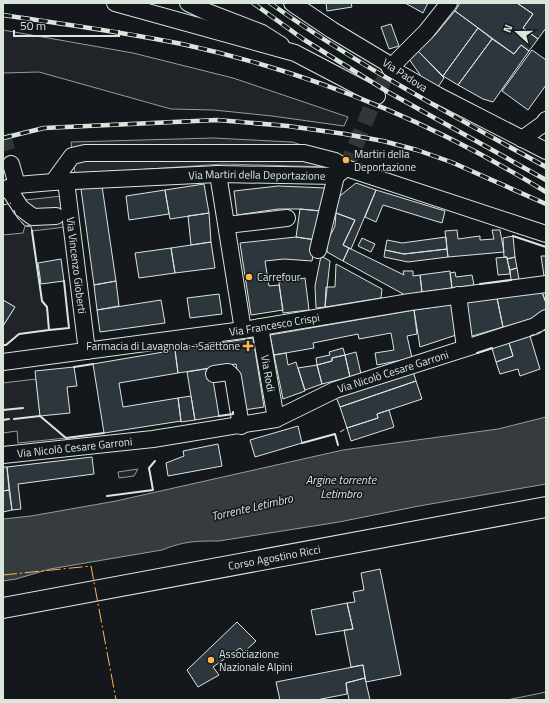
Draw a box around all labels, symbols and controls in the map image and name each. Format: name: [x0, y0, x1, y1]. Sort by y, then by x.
scale bar: [14, 12, 119, 38]
north arrow: [497, 12, 537, 52]
text: 50 m: [20, 16, 46, 35]
text: N: [499, 22, 516, 35]
street label: Via Padova: [379, 54, 431, 96]
place label: Martiri della Deportazione: [354, 146, 417, 175]
marker: Martiri della Deportazione: [341, 155, 351, 165]
street label: Via Martiri della Deportazione: [188, 166, 326, 184]
street label: Via Vincenzo Gioberti: [63, 216, 90, 315]
place label: Carrefour: [257, 269, 301, 285]
marker: Carrefour: [244, 272, 254, 282]
street label: Via Francesco Crispi: [228, 309, 321, 340]
place label: Farmacia di Lavagnola - Saettone: [86, 338, 240, 354]
marker: Farmacia di Lavagnola - Saettone: [243, 341, 253, 351]
street label: Via Nicolò Cesare Garroni: [335, 346, 450, 397]
street label: Via Rodi: [257, 353, 279, 393]
street label: Via Nicolò Cesare Garroni: [16, 433, 133, 461]
water label: Argine torrente Letimbro: [306, 470, 378, 503]
water label: Torrente Letimbro: [209, 488, 296, 526]
street label: Corso Agostino Ricci: [227, 541, 322, 574]
place label: Associazione Nazionale Alpini: [219, 646, 293, 675]
marker: Associazione Nazionale Alpini: [206, 655, 216, 665]

